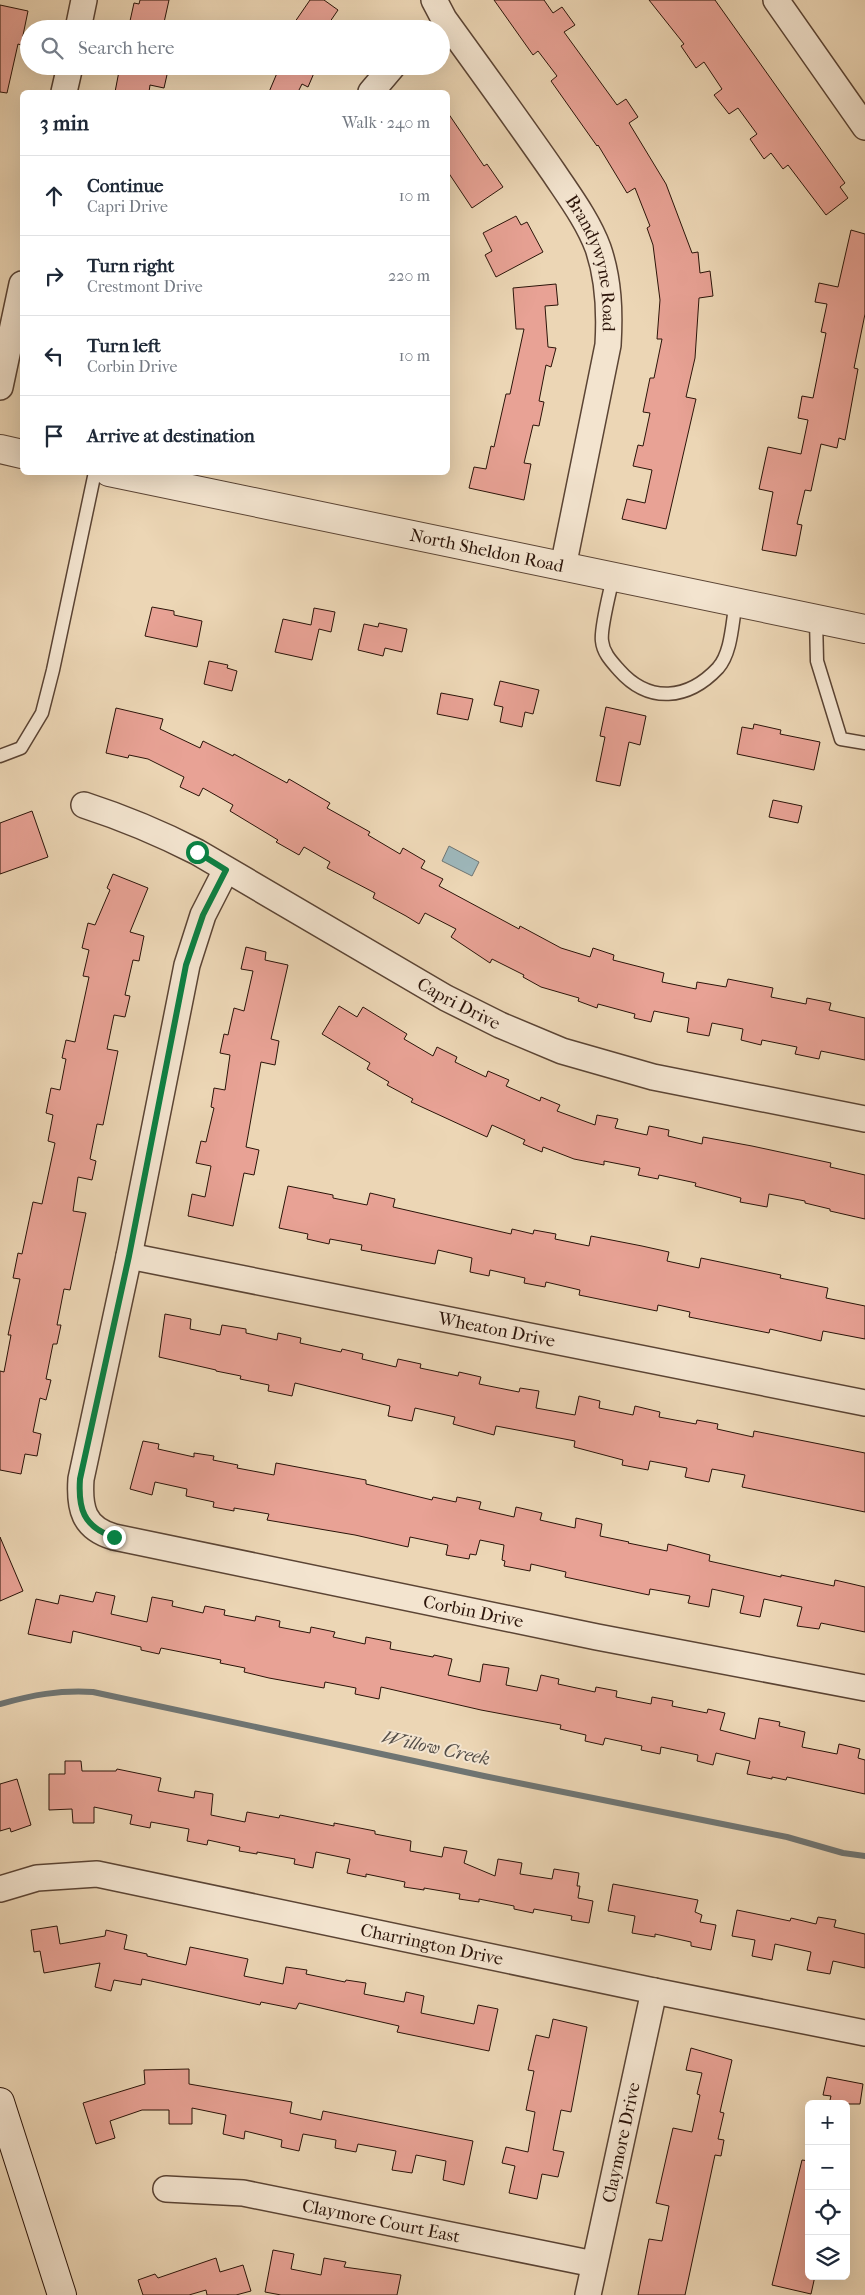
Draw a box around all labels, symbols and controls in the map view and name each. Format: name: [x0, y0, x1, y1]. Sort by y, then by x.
search box: [20, 20, 450, 75]
icon: search: [38, 34, 66, 62]
text: Search here: [78, 37, 174, 59]
text: 3 min: [40, 111, 89, 135]
text: Walk · 240 m: [342, 113, 430, 132]
text: Continue: [87, 175, 163, 197]
icon: ahead: [40, 182, 68, 210]
text: 10 m: [399, 186, 430, 205]
street label: Brandywyne Road: [561, 191, 619, 332]
text: Capri Drive: [87, 197, 168, 216]
text: Turn right: [87, 255, 174, 277]
icon: right: [40, 262, 68, 290]
text: 220 m: [388, 266, 430, 285]
text: Crestmont Drive: [87, 277, 203, 296]
text: Turn left: [87, 335, 161, 357]
icon: left: [40, 342, 68, 370]
text: 10 m: [399, 346, 430, 365]
text: Corbin Drive: [87, 357, 177, 376]
icon: arrive: [40, 422, 68, 450]
text: Arrive at destination: [87, 425, 255, 447]
street label: North Sheldon Road: [408, 524, 566, 577]
route start: [186, 841, 209, 864]
street label: Capri Drive: [413, 973, 504, 1034]
street label: Wheaton Drive: [435, 1307, 557, 1351]
route end: [103, 1526, 126, 1549]
street label: Corbin Drive: [421, 1591, 525, 1632]
water label: Willow Creek: [380, 1726, 492, 1770]
street label: Charrington Drive: [359, 1919, 505, 1970]
street label: Claymore Drive: [598, 2080, 644, 2205]
map controls: [805, 2100, 850, 2280]
button: +: [805, 2100, 850, 2145]
button: −: [805, 2145, 850, 2190]
button: locate: [805, 2190, 850, 2235]
street label: Claymore Court East: [300, 2195, 462, 2247]
button: layers: [805, 2235, 850, 2280]

